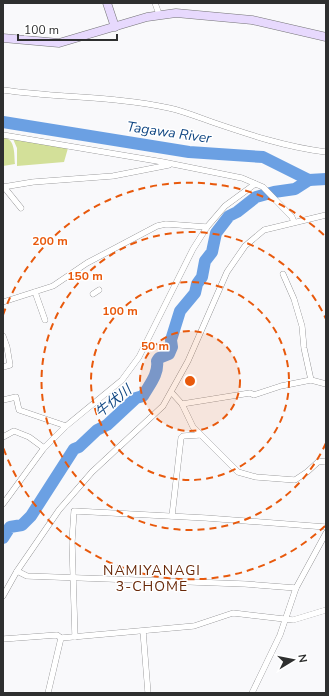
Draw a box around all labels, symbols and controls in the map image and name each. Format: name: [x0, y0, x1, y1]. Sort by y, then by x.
scale bar: [18, 16, 117, 42]
text: 100 m: [24, 22, 59, 38]
water label: Tagawa River: [125, 117, 213, 148]
text: 200 m: [32, 233, 68, 249]
text: 150 m: [67, 268, 103, 284]
text: 100 m: [102, 303, 138, 319]
text: 50 m: [141, 338, 169, 354]
centre of rings: [183, 374, 197, 388]
water label: 牛伏川: [91, 380, 137, 422]
district label: NAMIYANAGI 3-CHOME: [103, 561, 201, 596]
north arrow: [273, 640, 313, 680]
text: N: [294, 653, 310, 664]

